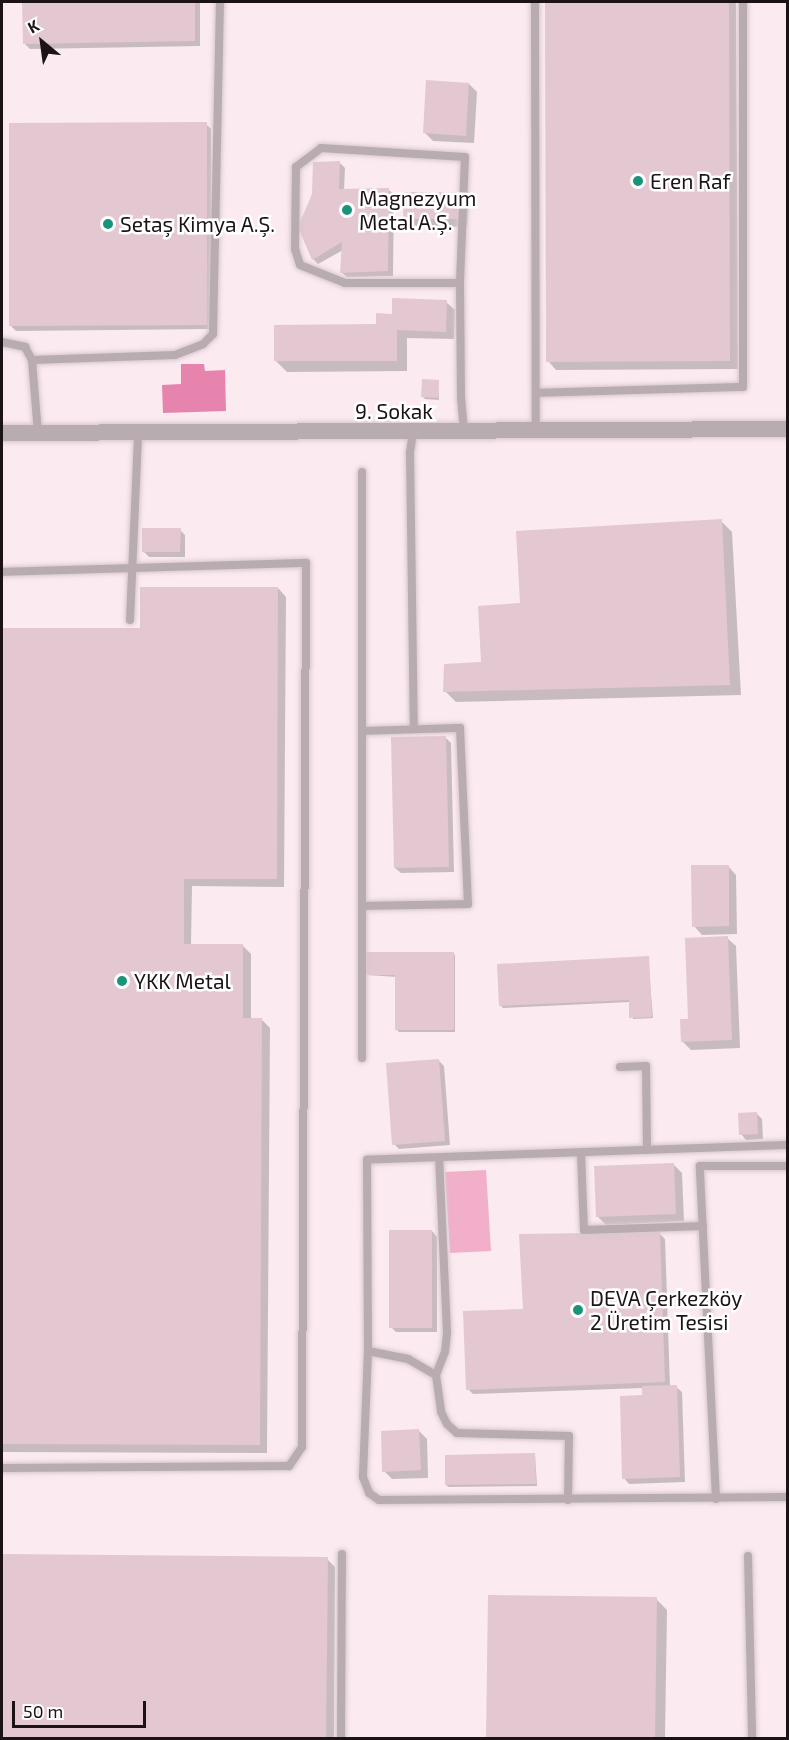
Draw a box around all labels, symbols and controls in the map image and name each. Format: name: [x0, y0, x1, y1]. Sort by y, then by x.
north arrow: [12, 12, 72, 72]
text: K: [24, 15, 42, 37]
place label: Eren Raf: [650, 168, 731, 194]
marker: Eren Raf: [631, 174, 645, 188]
place label: Magnezyum Metal A.Ş.: [359, 185, 476, 235]
marker: Magnezyum Metal A.Ş.: [340, 203, 354, 217]
place label: Setaş Kimya A.Ş.: [120, 211, 276, 237]
marker: Setaş Kimya A.Ş.: [101, 217, 115, 231]
street label: 9. Sokak: [355, 398, 433, 424]
place label: YKK Metal: [134, 968, 231, 994]
marker: YKK Metal: [115, 974, 129, 988]
place label: DEVA Çerkezköy 2 Üretim Tesisi: [590, 1285, 743, 1335]
marker: DEVA Çerkezköy 2 Üretim Tesisi: [571, 1303, 585, 1317]
scale bar: [15, 1689, 148, 1727]
text: 50 m: [23, 1700, 63, 1722]

